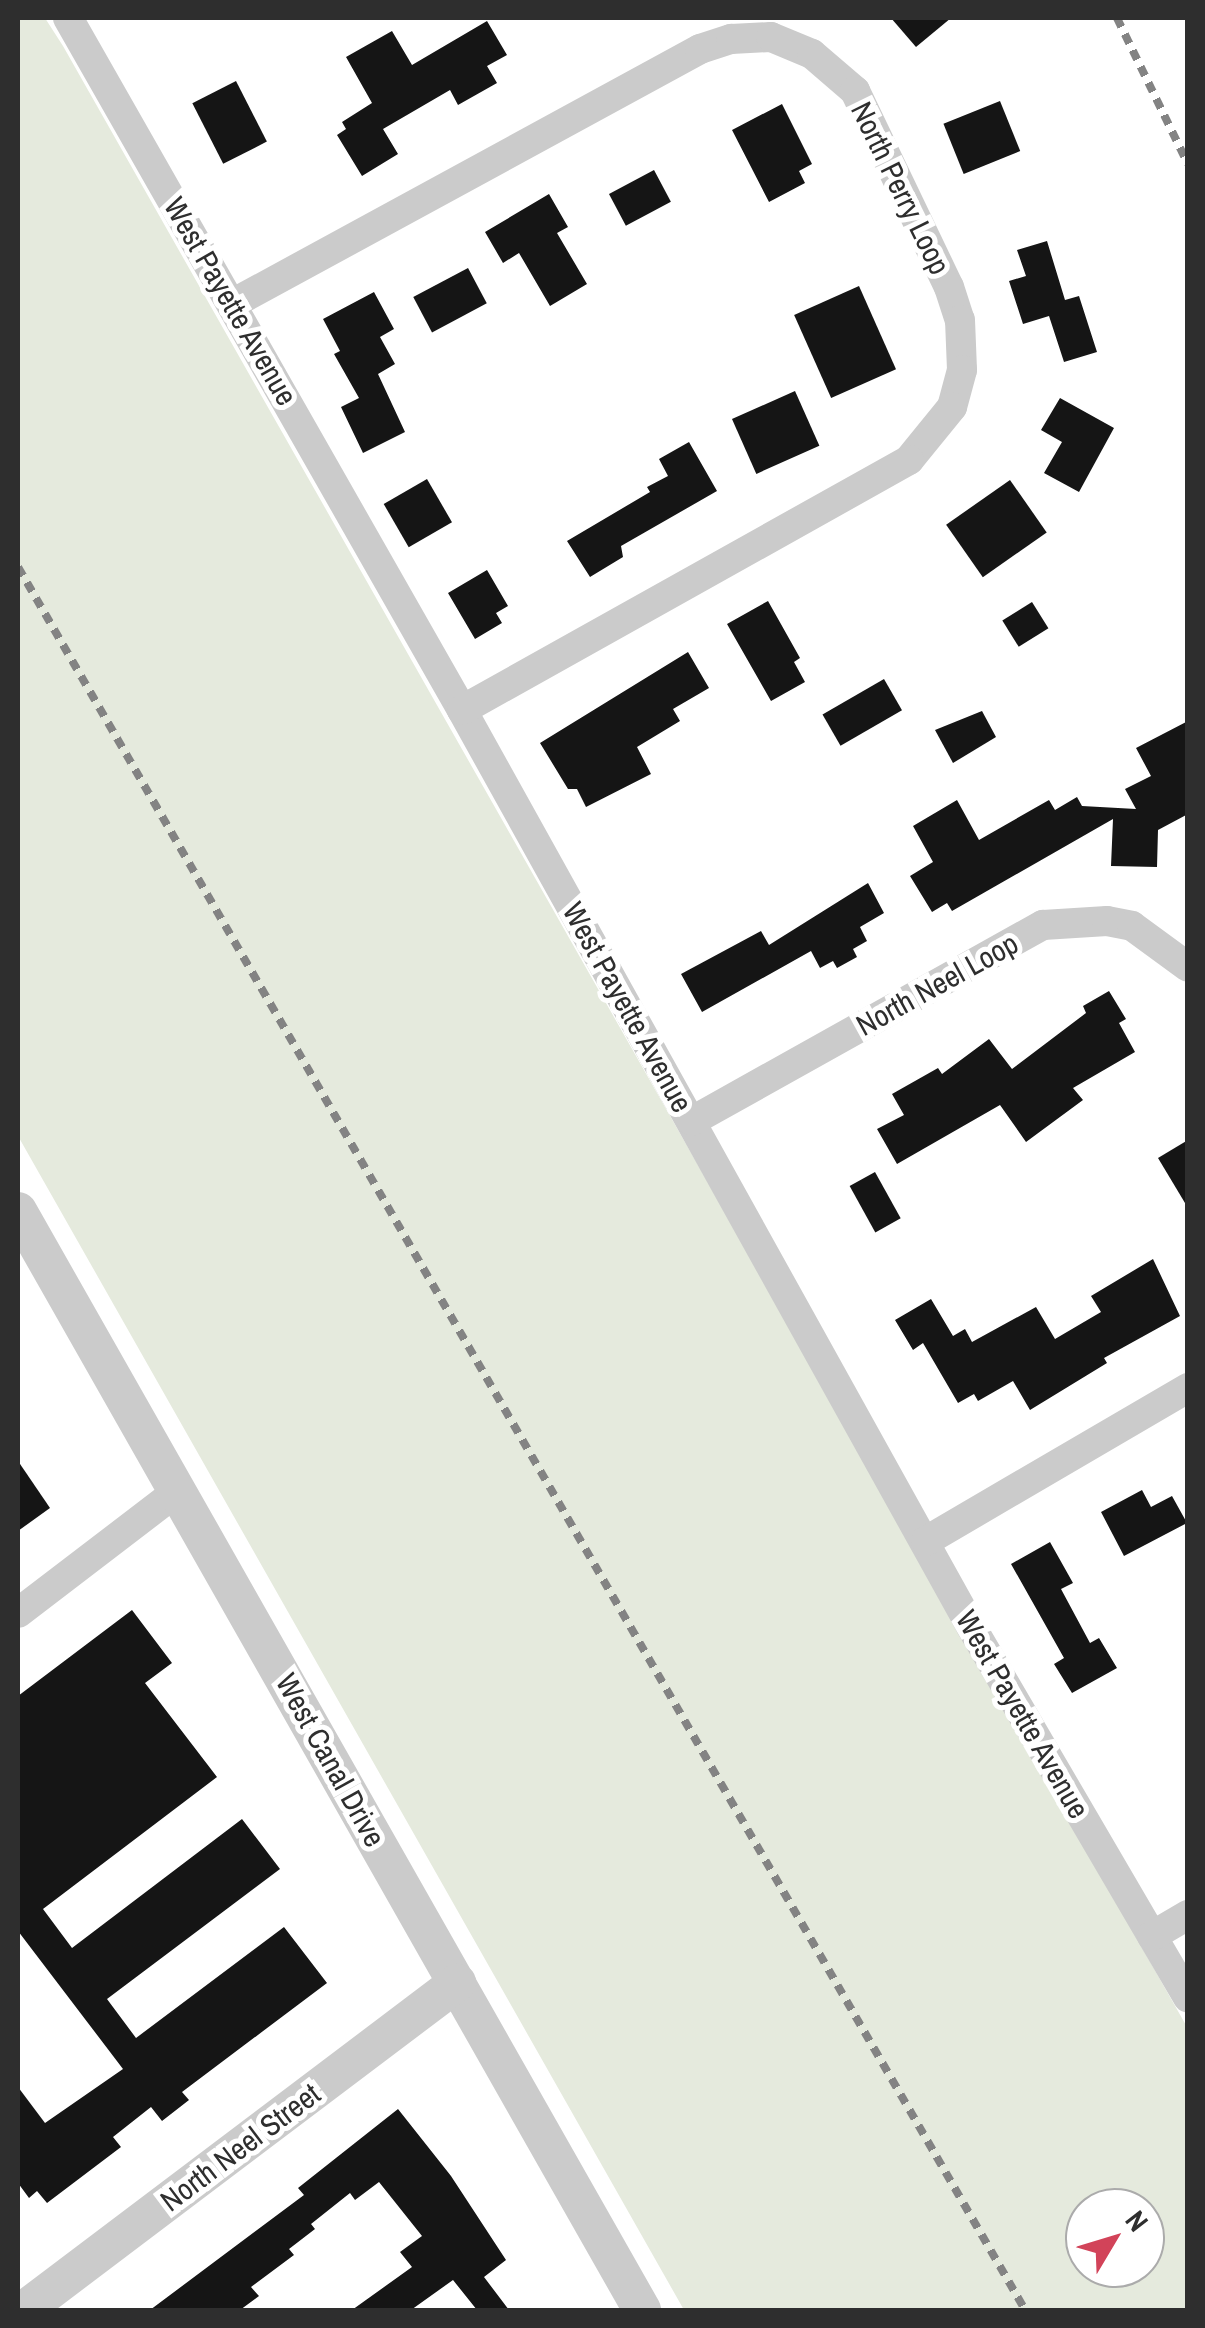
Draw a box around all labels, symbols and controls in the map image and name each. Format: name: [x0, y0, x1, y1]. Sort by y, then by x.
street label: North Perry Loop: [844, 96, 958, 280]
street label: West Payette Avenue: [156, 190, 306, 412]
street label: West Payette Avenue: [555, 895, 701, 1119]
street label: North Neel Loop: [850, 925, 1024, 1043]
street label: West Payette Avenue: [948, 1603, 1098, 1825]
street label: West Canal Drive: [269, 1667, 393, 1853]
street label: North Neel Street: [153, 2075, 327, 2219]
north arrow: [1065, 2188, 1165, 2288]
text: N: [1117, 2203, 1157, 2239]

